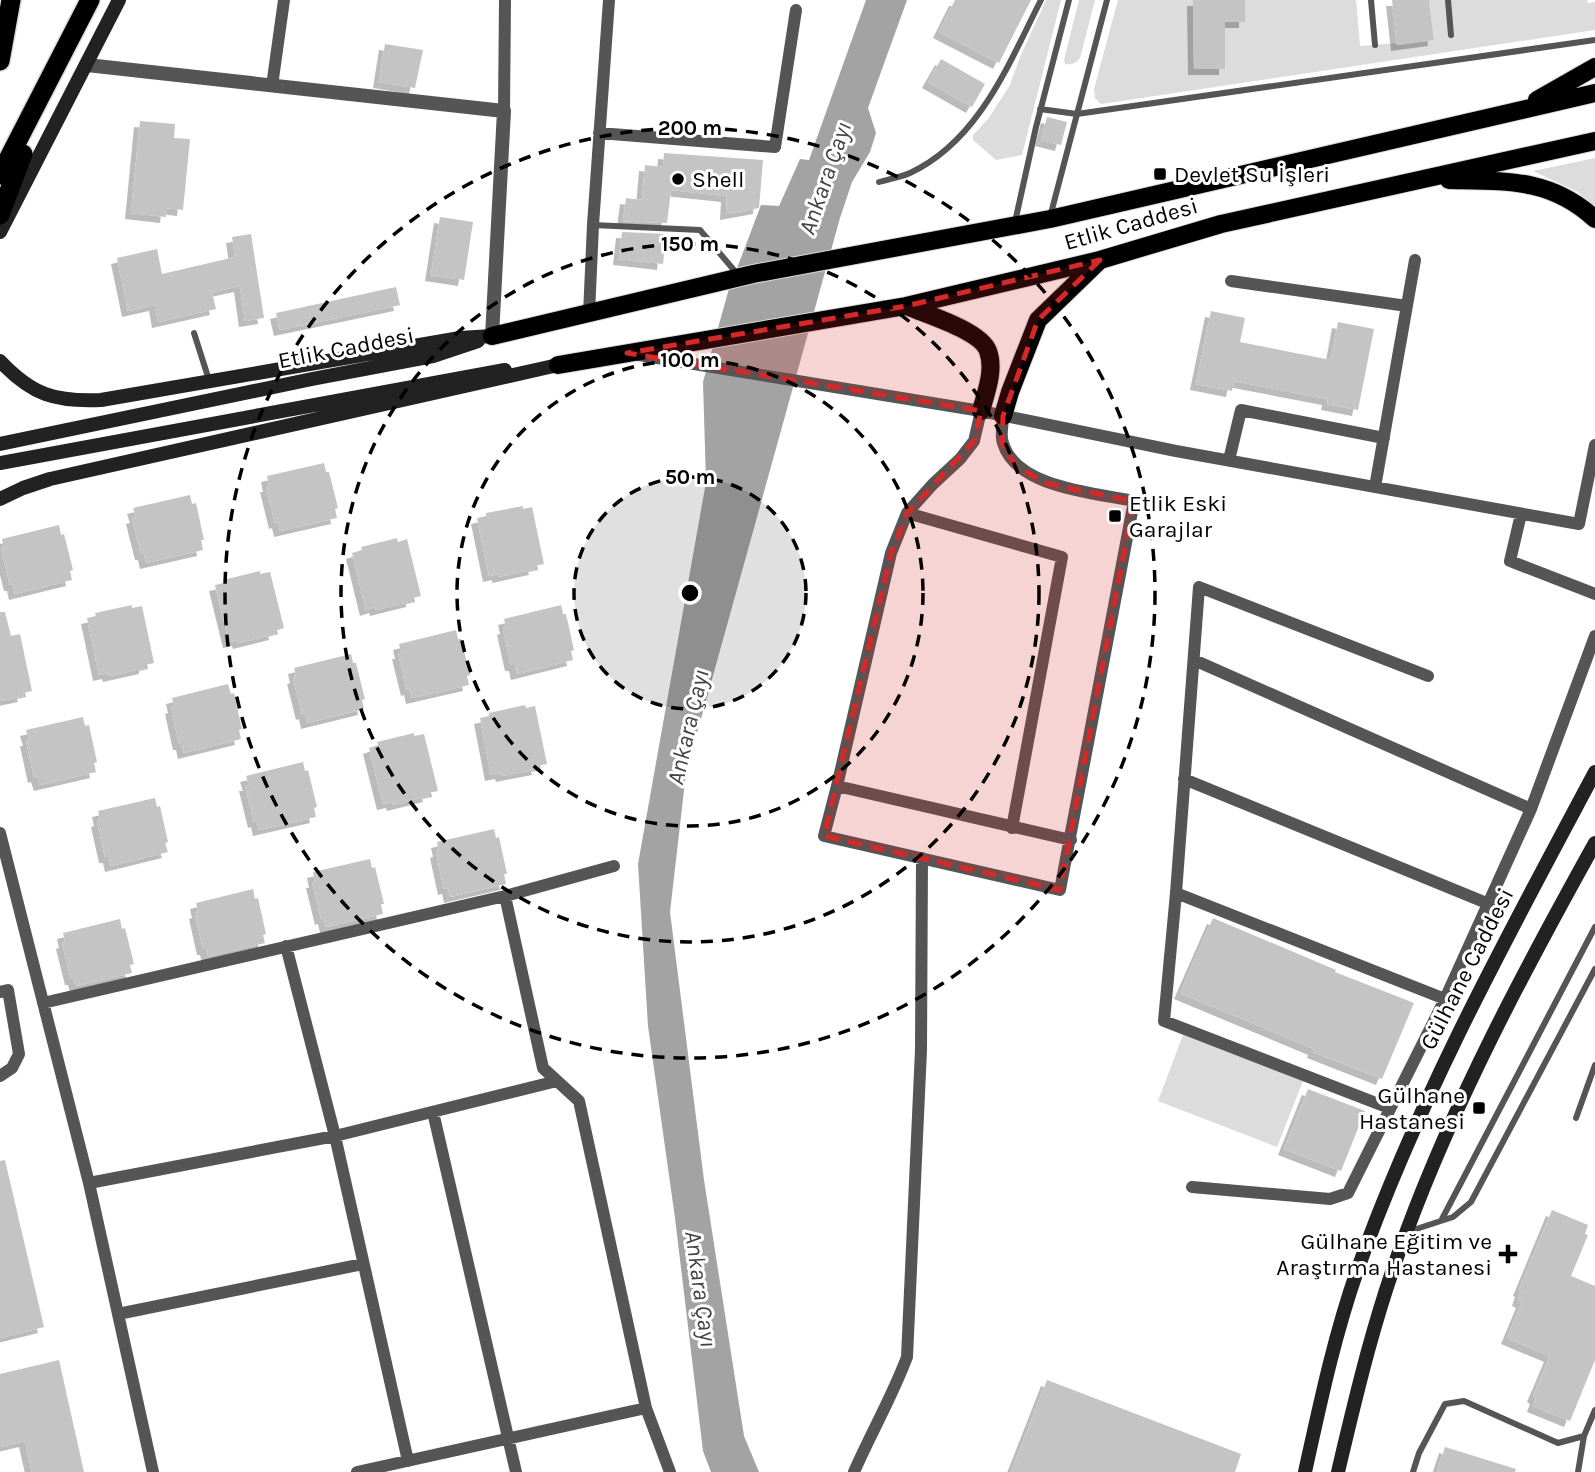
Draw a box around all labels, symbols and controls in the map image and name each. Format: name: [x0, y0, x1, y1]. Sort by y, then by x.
text: 200 m: [658, 116, 722, 140]
water label: Ankara Çayı: [793, 118, 857, 238]
place label: Devlet Su İşleri: [1174, 161, 1330, 188]
place label: Shell: [692, 166, 744, 193]
marker: Devlet Su İşleri: [1152, 166, 1168, 182]
marker: Shell: [670, 171, 686, 187]
street label: Etlik Caddesi: [1061, 192, 1201, 256]
text: 150 m: [661, 232, 719, 256]
street label: Etlik Caddesi: [276, 322, 416, 374]
text: 100 m: [660, 348, 720, 372]
text: 50 m: [665, 465, 715, 489]
place label: Etlik Eski Garajlar: [1129, 490, 1227, 543]
marker: Etlik Eski Garajlar: [1107, 508, 1123, 524]
centre of rings: [678, 581, 702, 605]
water label: Ankara Çayı: [661, 667, 715, 787]
street label: Gülhane Caddesi: [1415, 884, 1519, 1054]
place label: Gülhane Hastanesi: [1359, 1082, 1465, 1135]
marker: Gülhane Hastanesi: [1471, 1100, 1487, 1116]
place label: Gülhane Eğitim ve Araştırma Hastanesi: [1276, 1228, 1492, 1281]
water label: Ankara Çayı: [679, 1229, 723, 1349]
marker: Gülhane Eğitim ve Araştırma Hastanesi: [1498, 1244, 1518, 1264]

